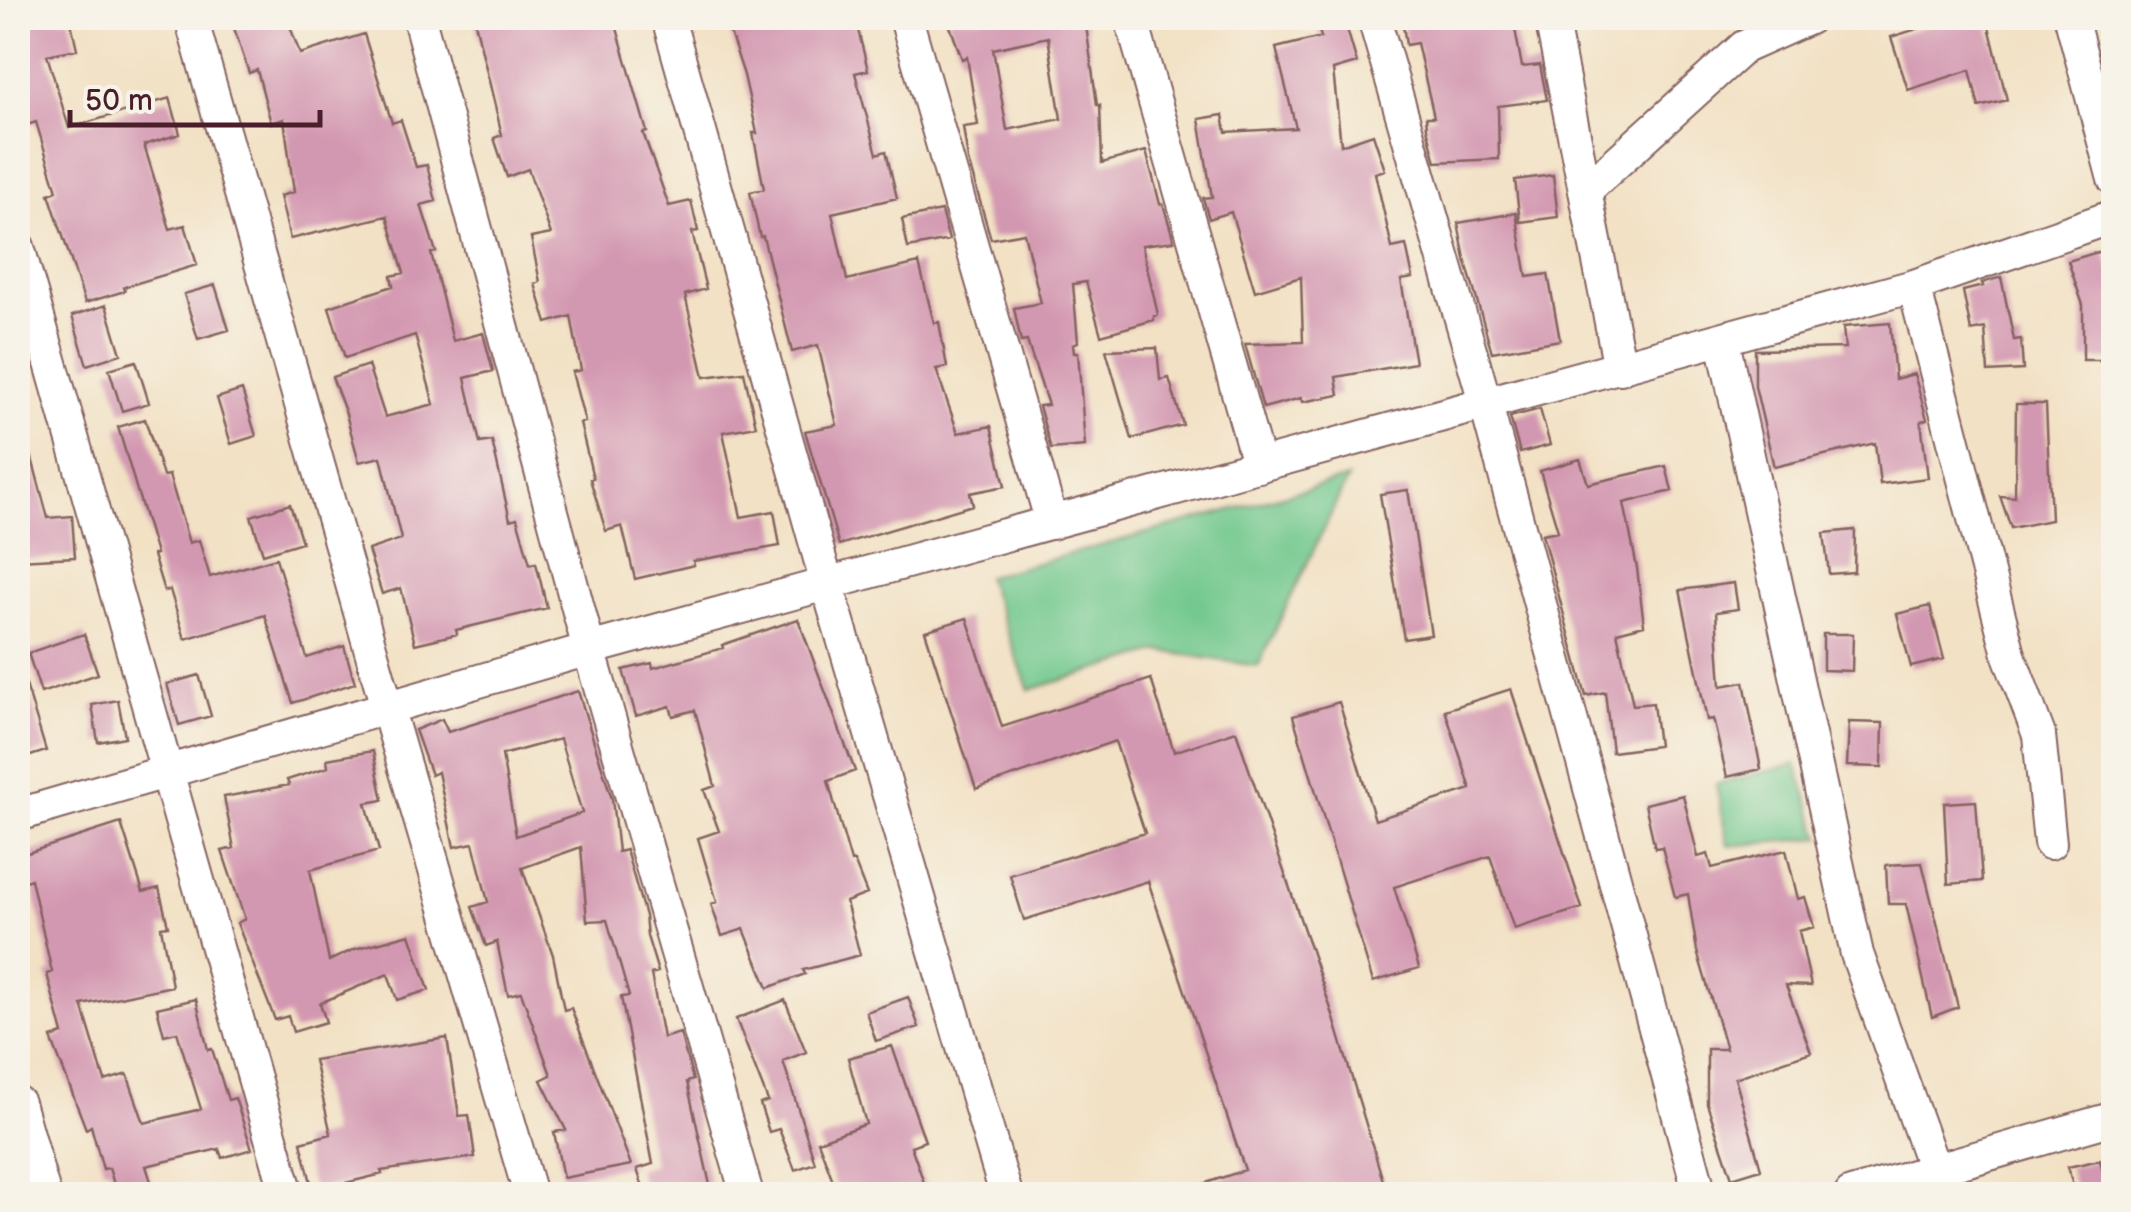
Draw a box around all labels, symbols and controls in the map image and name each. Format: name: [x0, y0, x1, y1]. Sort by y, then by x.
scale bar: [70, 65, 320, 127]
text: 50 m: [85, 83, 153, 119]

